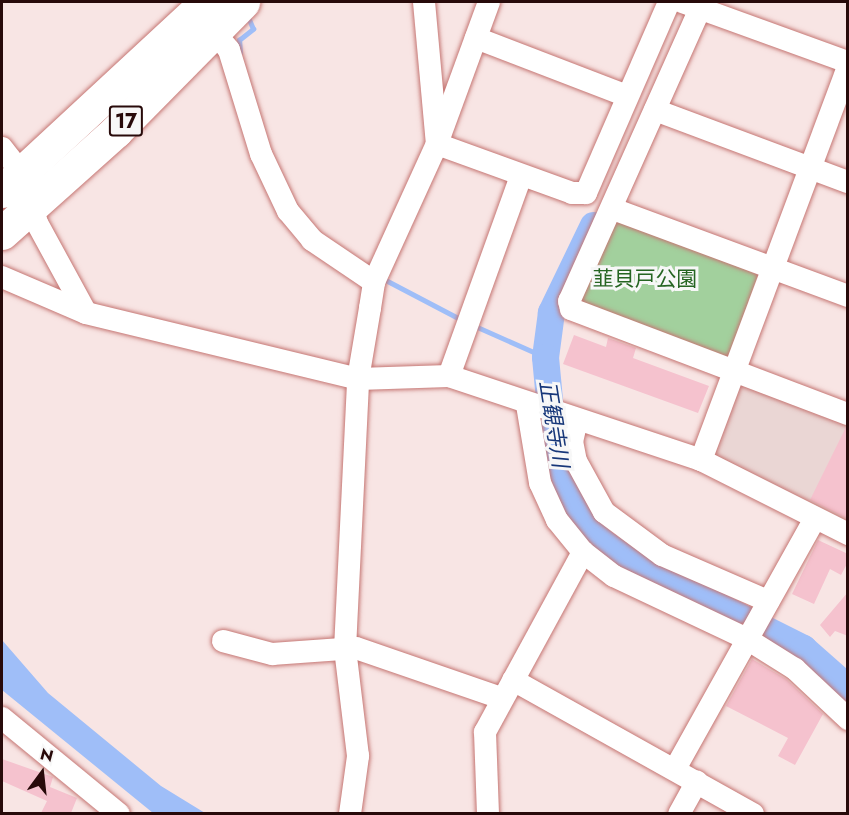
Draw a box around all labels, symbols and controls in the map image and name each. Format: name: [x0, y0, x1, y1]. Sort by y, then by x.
road number: 17: [108, 104, 144, 138]
park label: 韮貝戸公園: [593, 266, 697, 292]
water label: 正観寺川: [534, 378, 574, 470]
text: N: [38, 742, 56, 768]
north arrow: [12, 743, 72, 803]

